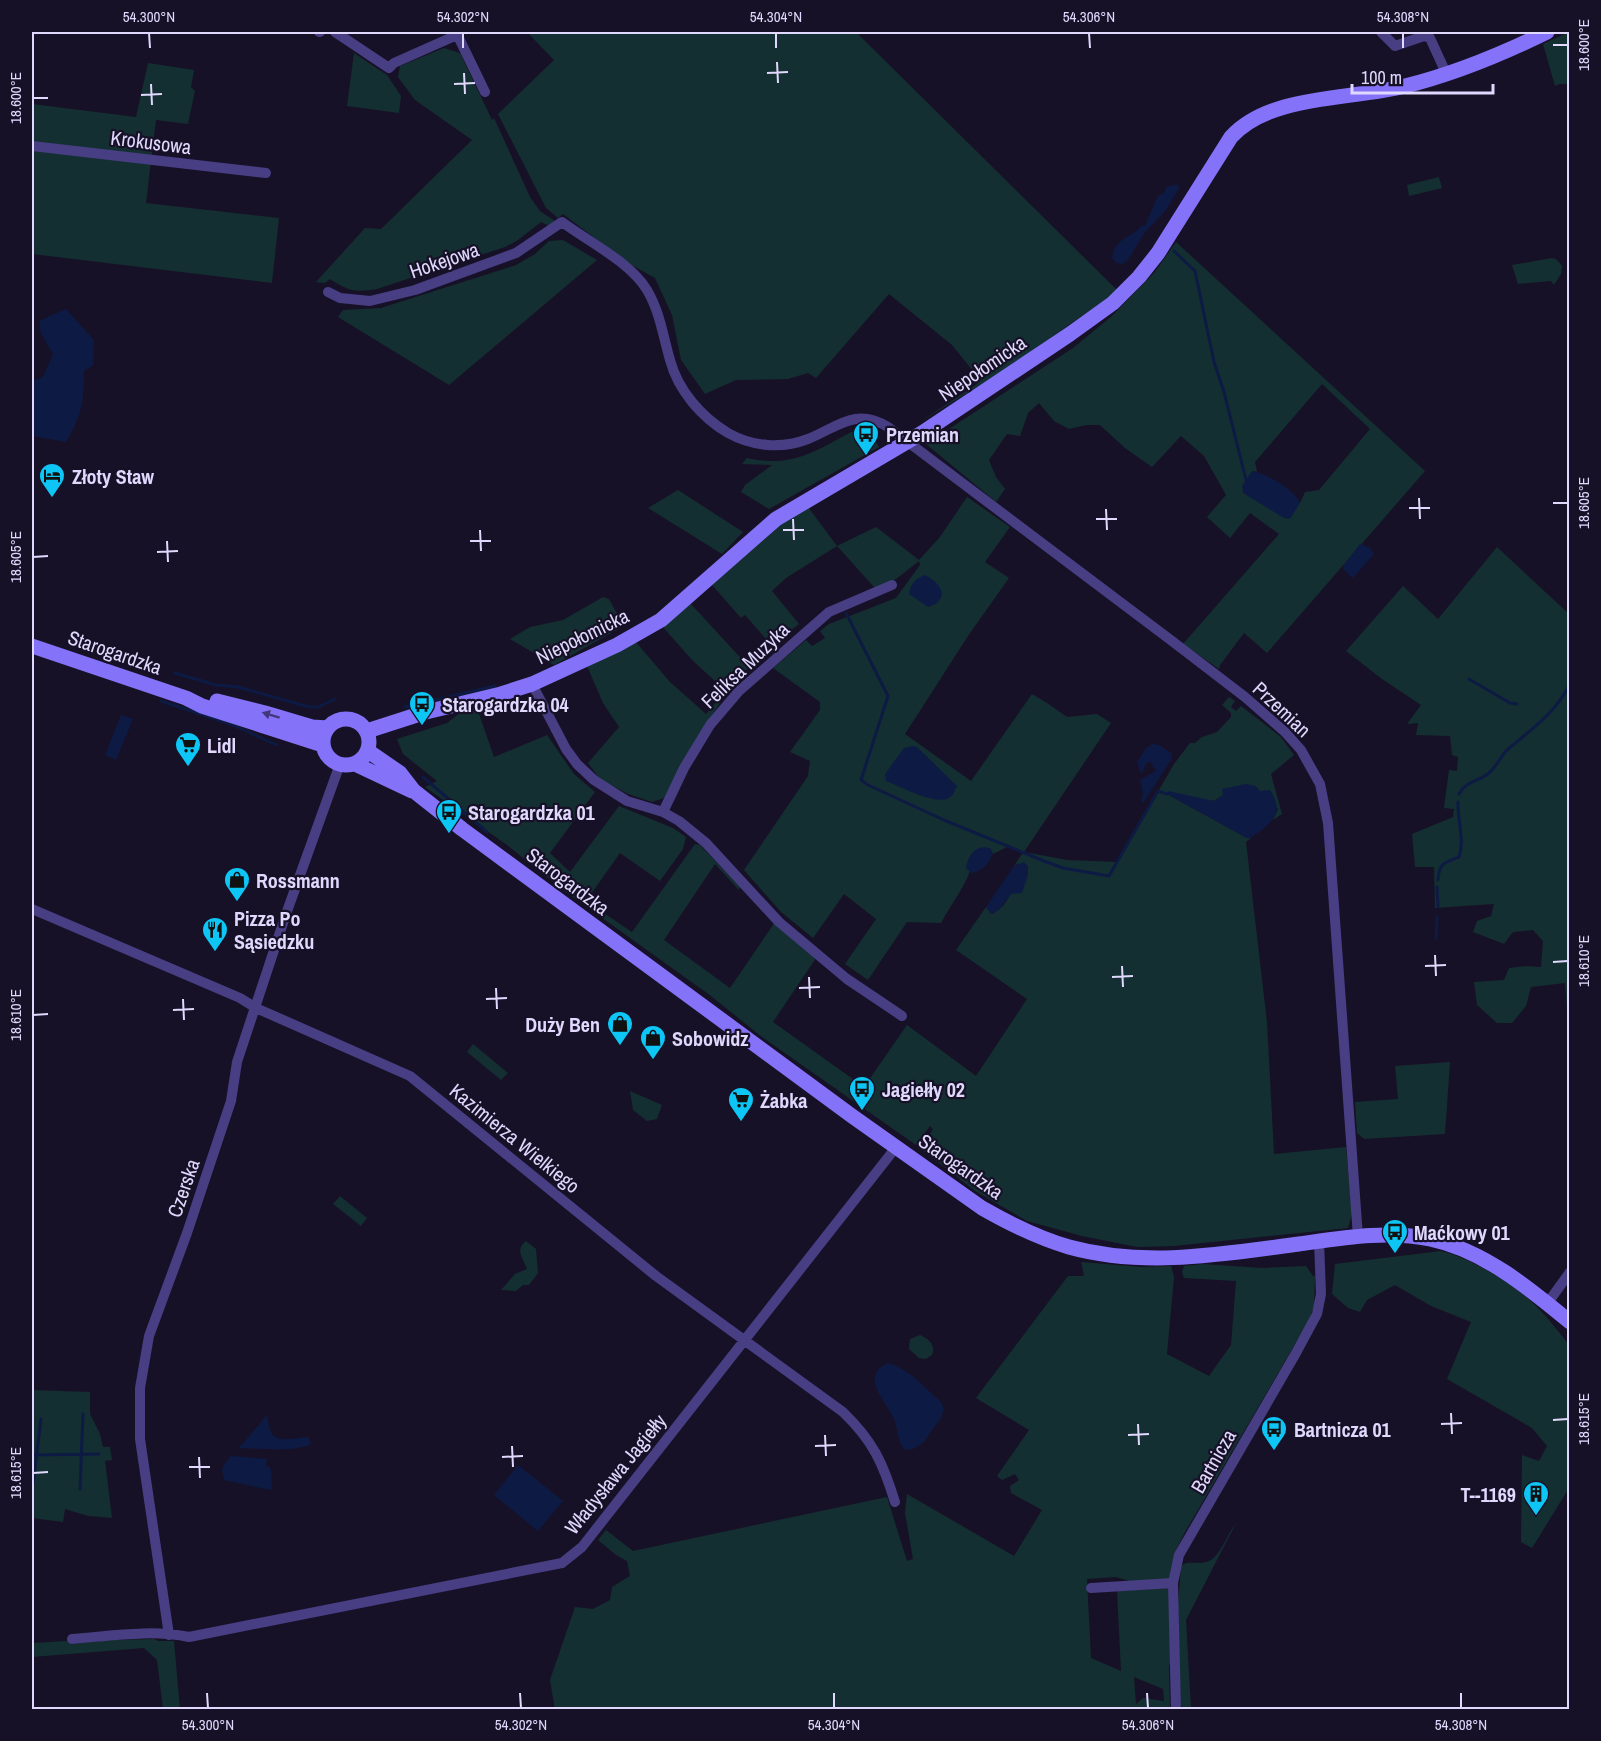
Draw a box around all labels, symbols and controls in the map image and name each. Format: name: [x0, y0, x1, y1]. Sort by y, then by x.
text: 54.300°N: [123, 6, 175, 27]
text: 54.302°N: [437, 6, 489, 27]
text: 54.304°N: [750, 6, 802, 27]
text: 54.306°N: [1063, 6, 1115, 27]
text: 54.308°N: [1377, 6, 1429, 27]
text: 18.600°E: [1573, 19, 1594, 71]
scale bar: [1352, 57, 1493, 95]
text: 100 m: [1361, 65, 1402, 90]
text: 18.600°E: [5, 72, 26, 124]
street label: Krokusowa: [109, 124, 193, 160]
street label: Hokejowa: [406, 236, 482, 284]
street label: Niepołomicka: [933, 329, 1031, 407]
bus stop icon: Przemian: [851, 419, 881, 457]
place label: Przemian: [886, 421, 959, 448]
hotel icon: Złoty Staw: [37, 461, 67, 499]
place label: Złoty Staw: [72, 463, 154, 490]
text: 18.605°E: [1573, 477, 1594, 529]
text: 18.605°E: [5, 531, 26, 583]
street label: Niepołomicka: [531, 602, 633, 670]
street label: Feliksa Muzyka: [695, 616, 795, 714]
street label: Starogardzka: [64, 623, 166, 681]
street label: Przemian: [1247, 675, 1317, 743]
bus stop icon: Starogardzka 04: [407, 689, 437, 727]
place label: Starogardzka 04: [442, 691, 569, 718]
one-way arrow: [262, 710, 280, 719]
supermarket icon: Lidl: [173, 730, 203, 768]
place label: Lidl: [207, 732, 236, 759]
bus stop icon: Starogardzka 01: [434, 797, 464, 835]
place label: Starogardzka 01: [468, 799, 596, 826]
street label: Starogardzka: [521, 841, 615, 921]
shop icon: Rossmann: [222, 865, 252, 903]
place label: Rossmann: [256, 867, 340, 894]
place label: Pizza Po Sąsiedzku: [234, 905, 314, 955]
restaurant icon: Pizza Po Sąsiedzku: [200, 915, 230, 953]
text: 18.610°E: [1573, 935, 1594, 987]
text: 18.610°E: [5, 989, 26, 1041]
shop icon: Duży Ben: [605, 1009, 635, 1047]
place label: Duży Ben: [525, 1011, 600, 1038]
shop icon: Sobowidz: [638, 1023, 668, 1061]
place label: Sobowidz: [672, 1025, 749, 1052]
bus stop icon: Jagiełły 02: [847, 1074, 877, 1112]
place label: Jagiełły 02: [882, 1076, 965, 1103]
street label: Kazimierza Wielkiego: [444, 1077, 586, 1199]
supermarket icon: Żabka: [726, 1085, 756, 1123]
place label: Żabka: [760, 1087, 807, 1114]
street label: Starogardzka: [913, 1127, 1009, 1205]
street label: Czerska: [160, 1155, 206, 1221]
bus stop icon: Maćkowy 01: [1380, 1217, 1410, 1255]
place label: Maćkowy 01: [1414, 1219, 1511, 1246]
text: 18.615°E: [1573, 1393, 1594, 1445]
street label: Władysława Jagiełły: [558, 1408, 672, 1540]
bus stop icon: Bartnicza 01: [1259, 1414, 1289, 1452]
place label: Bartnicza 01: [1294, 1416, 1392, 1443]
street label: Bartnicza: [1184, 1424, 1242, 1498]
text: 18.615°E: [5, 1447, 26, 1499]
building icon: T--1169: [1521, 1479, 1551, 1517]
place label: T--1169: [1460, 1481, 1516, 1508]
text: 54.300°N: [182, 1714, 234, 1735]
text: 54.302°N: [495, 1714, 547, 1735]
text: 54.304°N: [808, 1714, 860, 1735]
text: 54.306°N: [1122, 1714, 1174, 1735]
text: 54.308°N: [1435, 1714, 1487, 1735]

